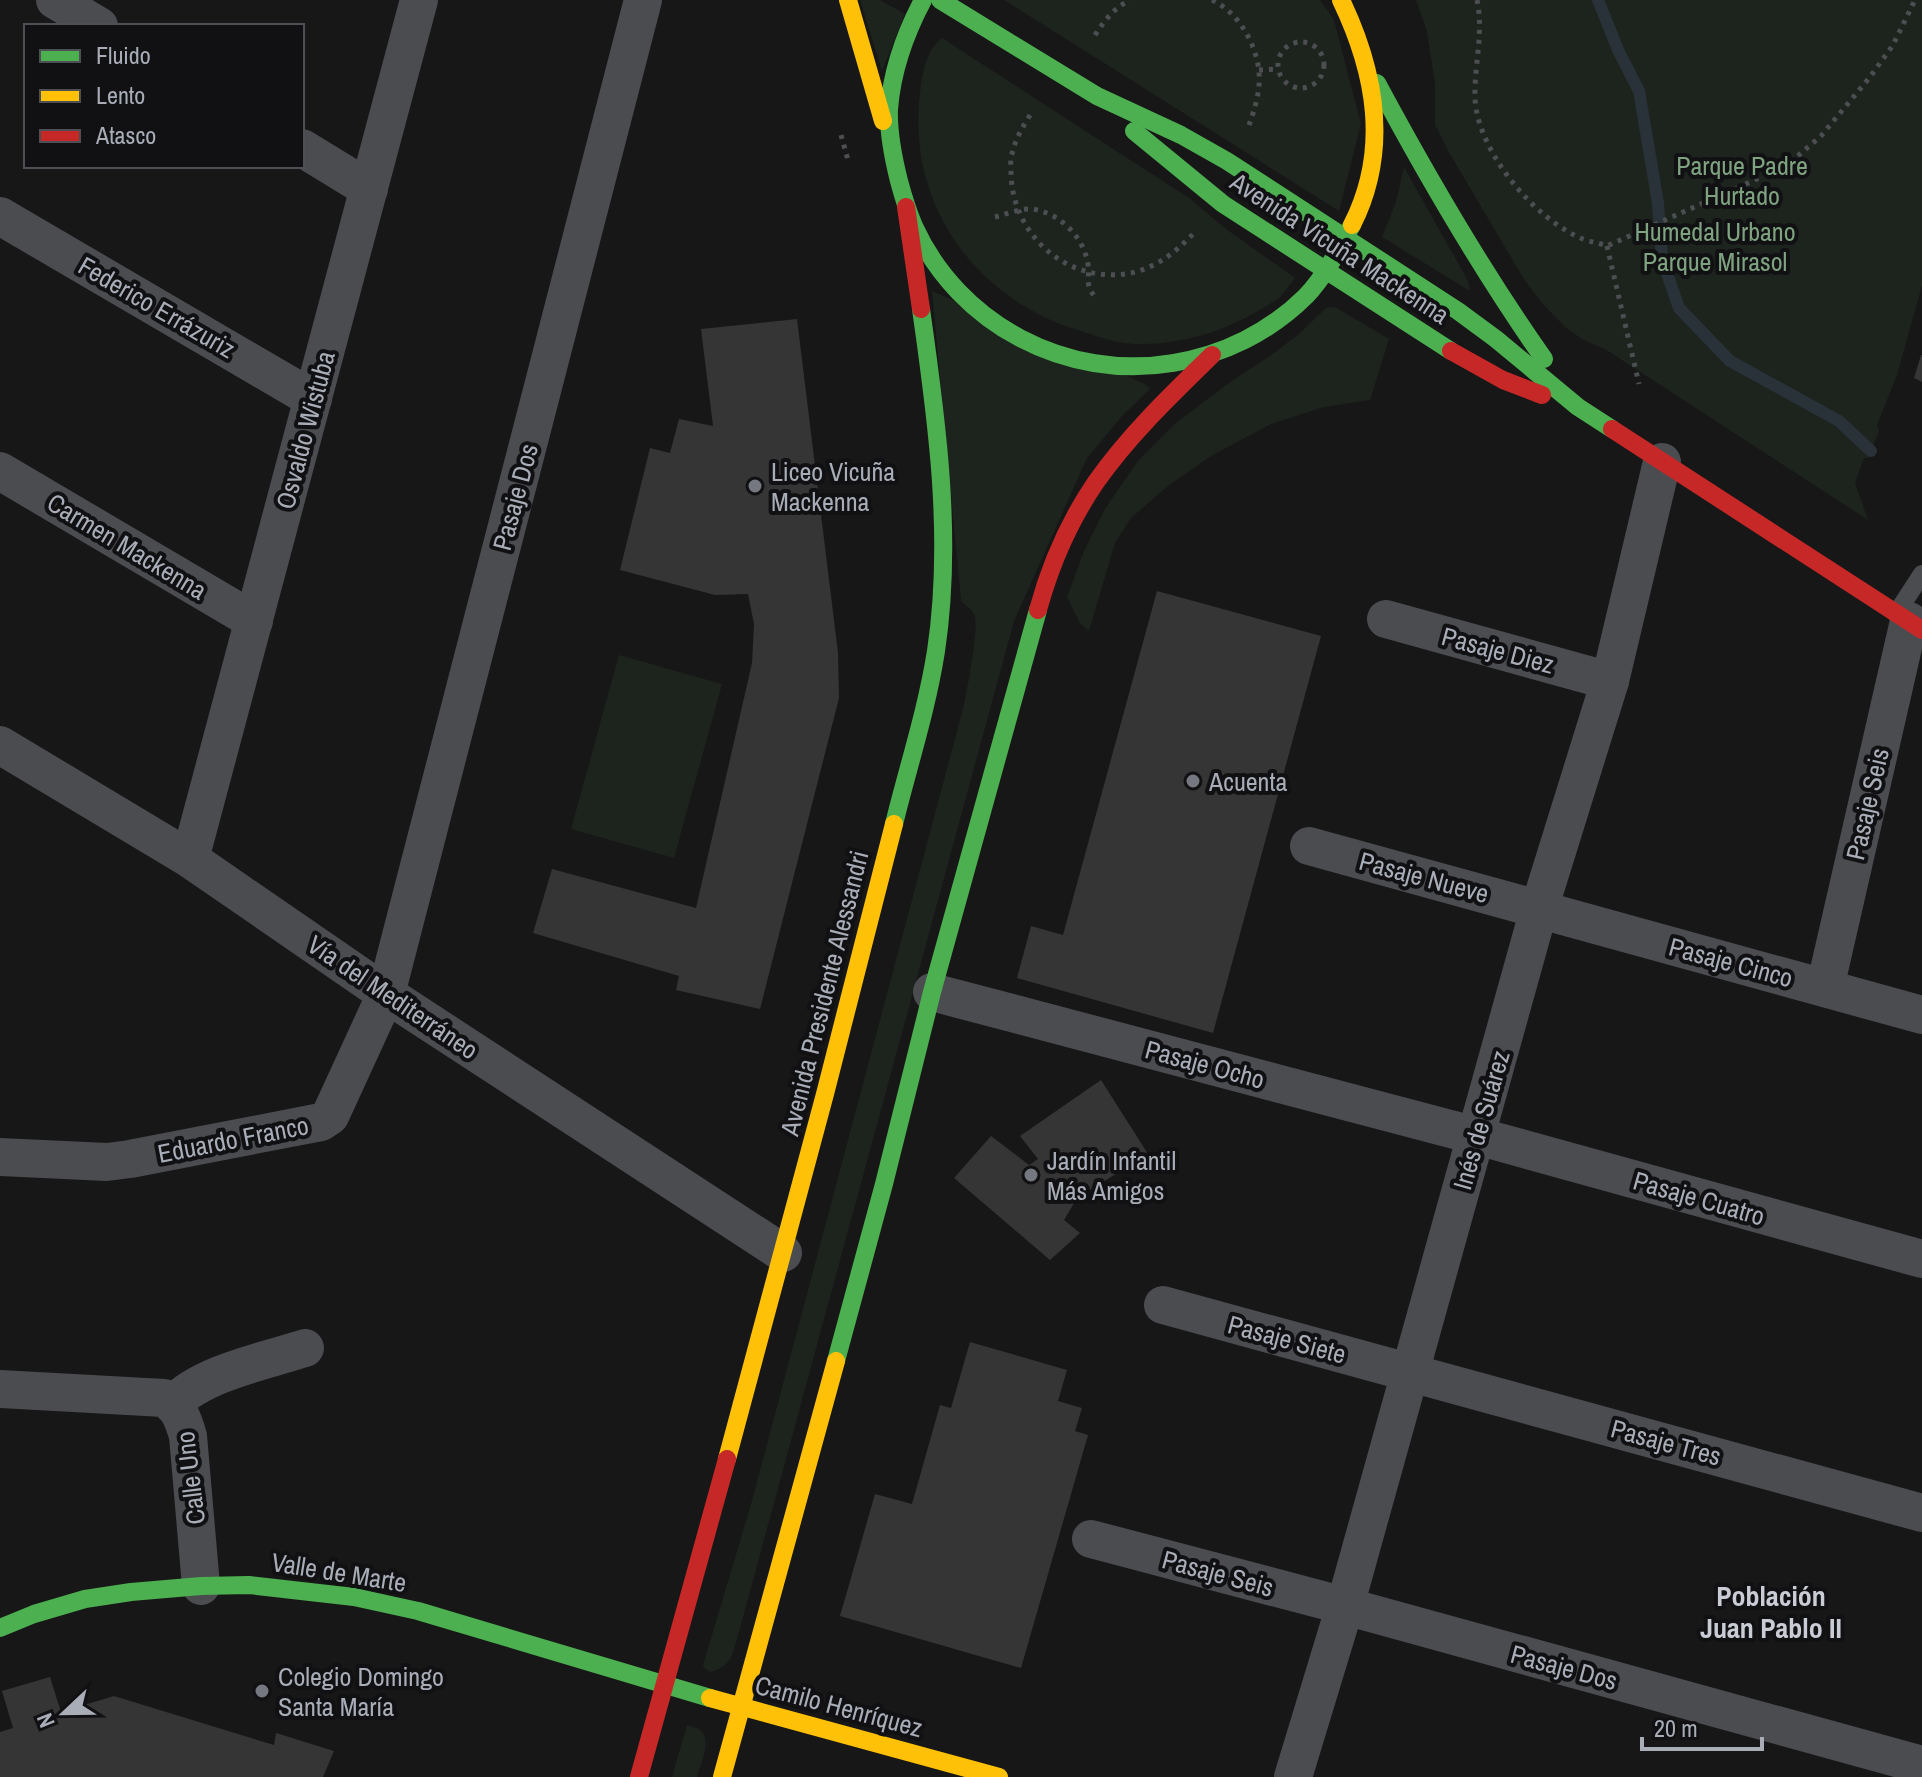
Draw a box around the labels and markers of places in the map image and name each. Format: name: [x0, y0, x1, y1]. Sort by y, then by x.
place label: Liceo Vicuña Mackenna: [771, 454, 895, 519]
marker: Liceo Vicuña Mackenna: [746, 477, 764, 495]
place label: Acuenta: [1208, 764, 1287, 799]
marker: Acuenta: [1184, 772, 1202, 790]
place label: Jardín Infantil Más Amigos: [1047, 1143, 1176, 1208]
marker: Jardín Infantil Más Amigos: [1022, 1166, 1040, 1184]
place label: Colegio Domingo Santa María: [278, 1659, 444, 1724]
marker: Colegio Domingo Santa María: [253, 1682, 271, 1700]

